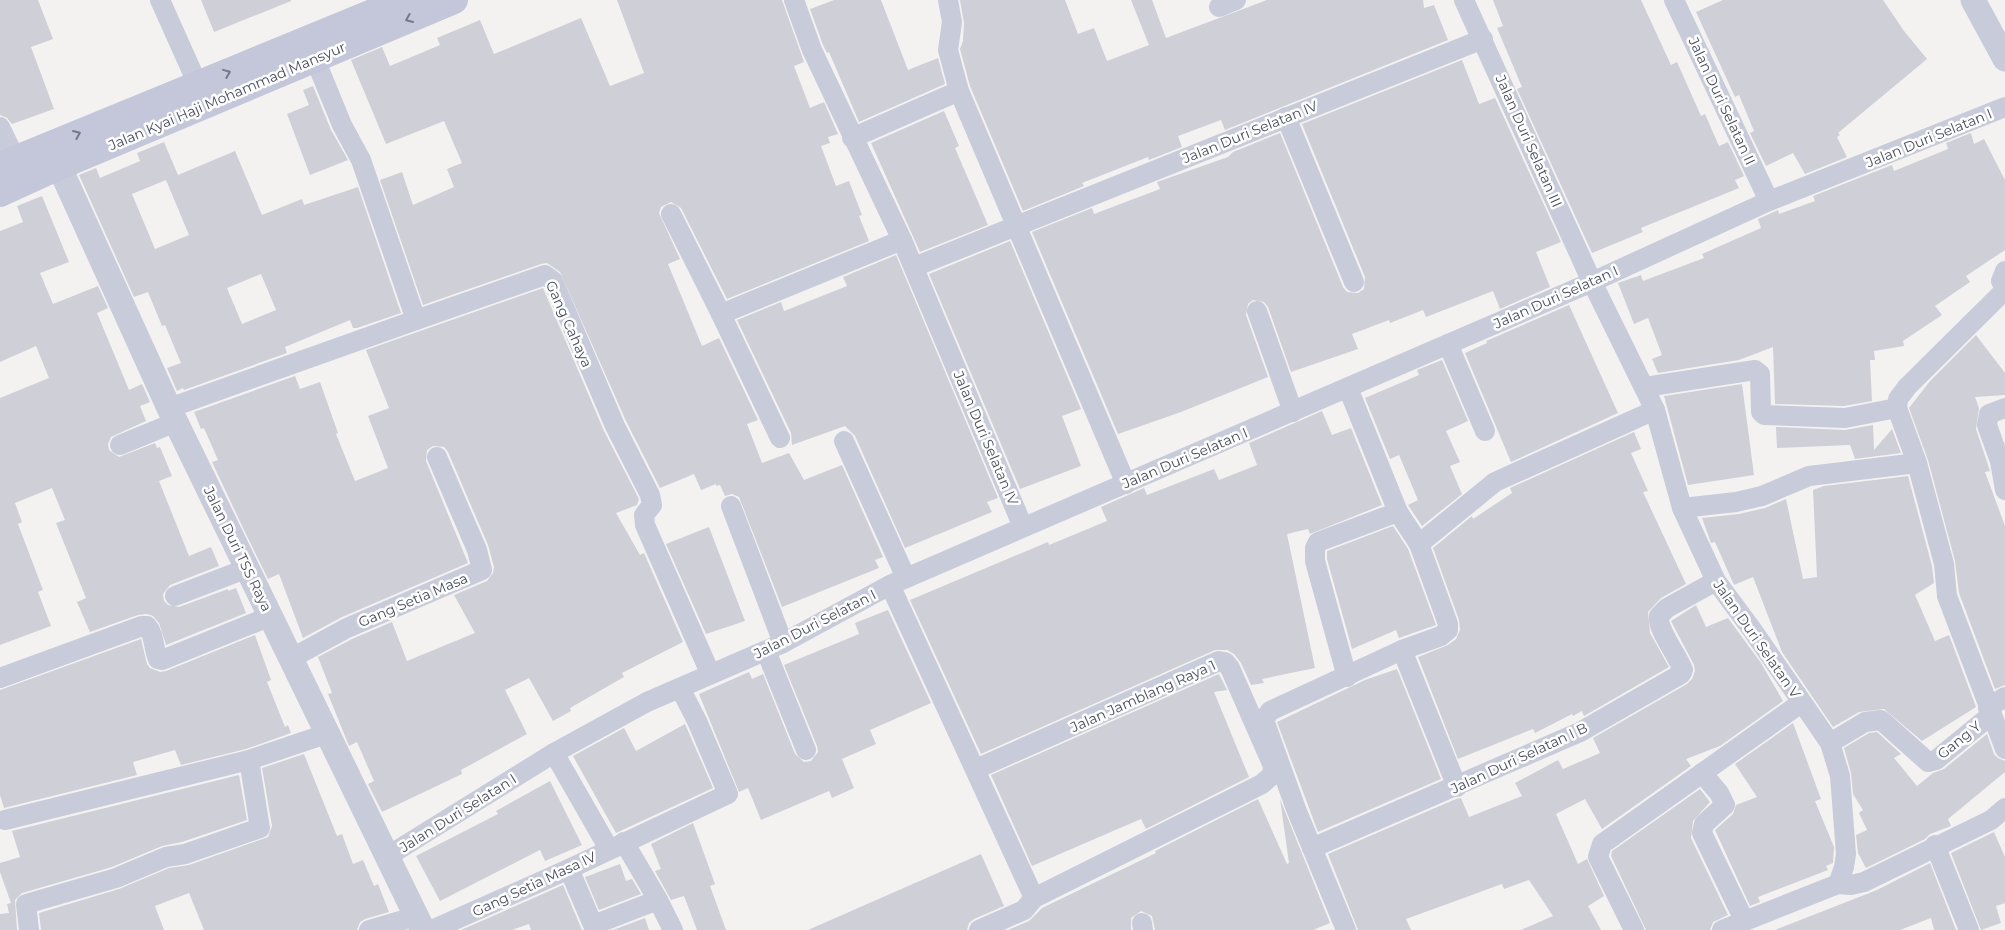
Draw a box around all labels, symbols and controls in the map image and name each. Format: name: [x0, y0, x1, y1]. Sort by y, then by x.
one-way arrow: [405, 13, 414, 23]
street label: Jalan Duri Selatan II: [1684, 33, 1759, 168]
street label: Jalan Kyai Haji Mohammad Mansyur: [105, 38, 349, 155]
one-way arrow: [222, 69, 231, 79]
street label: Jalan Duri Selatan III: [1491, 71, 1566, 210]
street label: Jalan Duri Selatan IV: [1179, 97, 1320, 168]
street label: Jalan Duri Selatan I: [1862, 104, 1995, 172]
one-way arrow: [72, 130, 81, 141]
street label: Jalan Duri Selatan I: [1490, 261, 1621, 333]
street label: Gang Cahaya: [542, 278, 596, 370]
street label: Jalan Duri Selatan IV: [949, 367, 1023, 508]
street label: Jalan Duri Selatan I: [1119, 423, 1250, 493]
street label: Jalan Duri TSS Raya: [200, 483, 276, 614]
street label: Gang Setia Masa: [356, 569, 470, 631]
street label: Jalan Duri Selatan V: [1709, 576, 1805, 702]
street label: Jalan Duri Selatan I: [750, 585, 879, 663]
street label: Jalan Jamblang Raya 1: [1067, 656, 1218, 737]
street label: Gang Y: [1934, 717, 1984, 763]
street label: Jalan Duri Selatan I B: [1447, 718, 1590, 798]
street label: Jalan Duri Selatan I: [395, 770, 520, 857]
street label: Gang Setia Masa IV: [469, 847, 599, 921]

